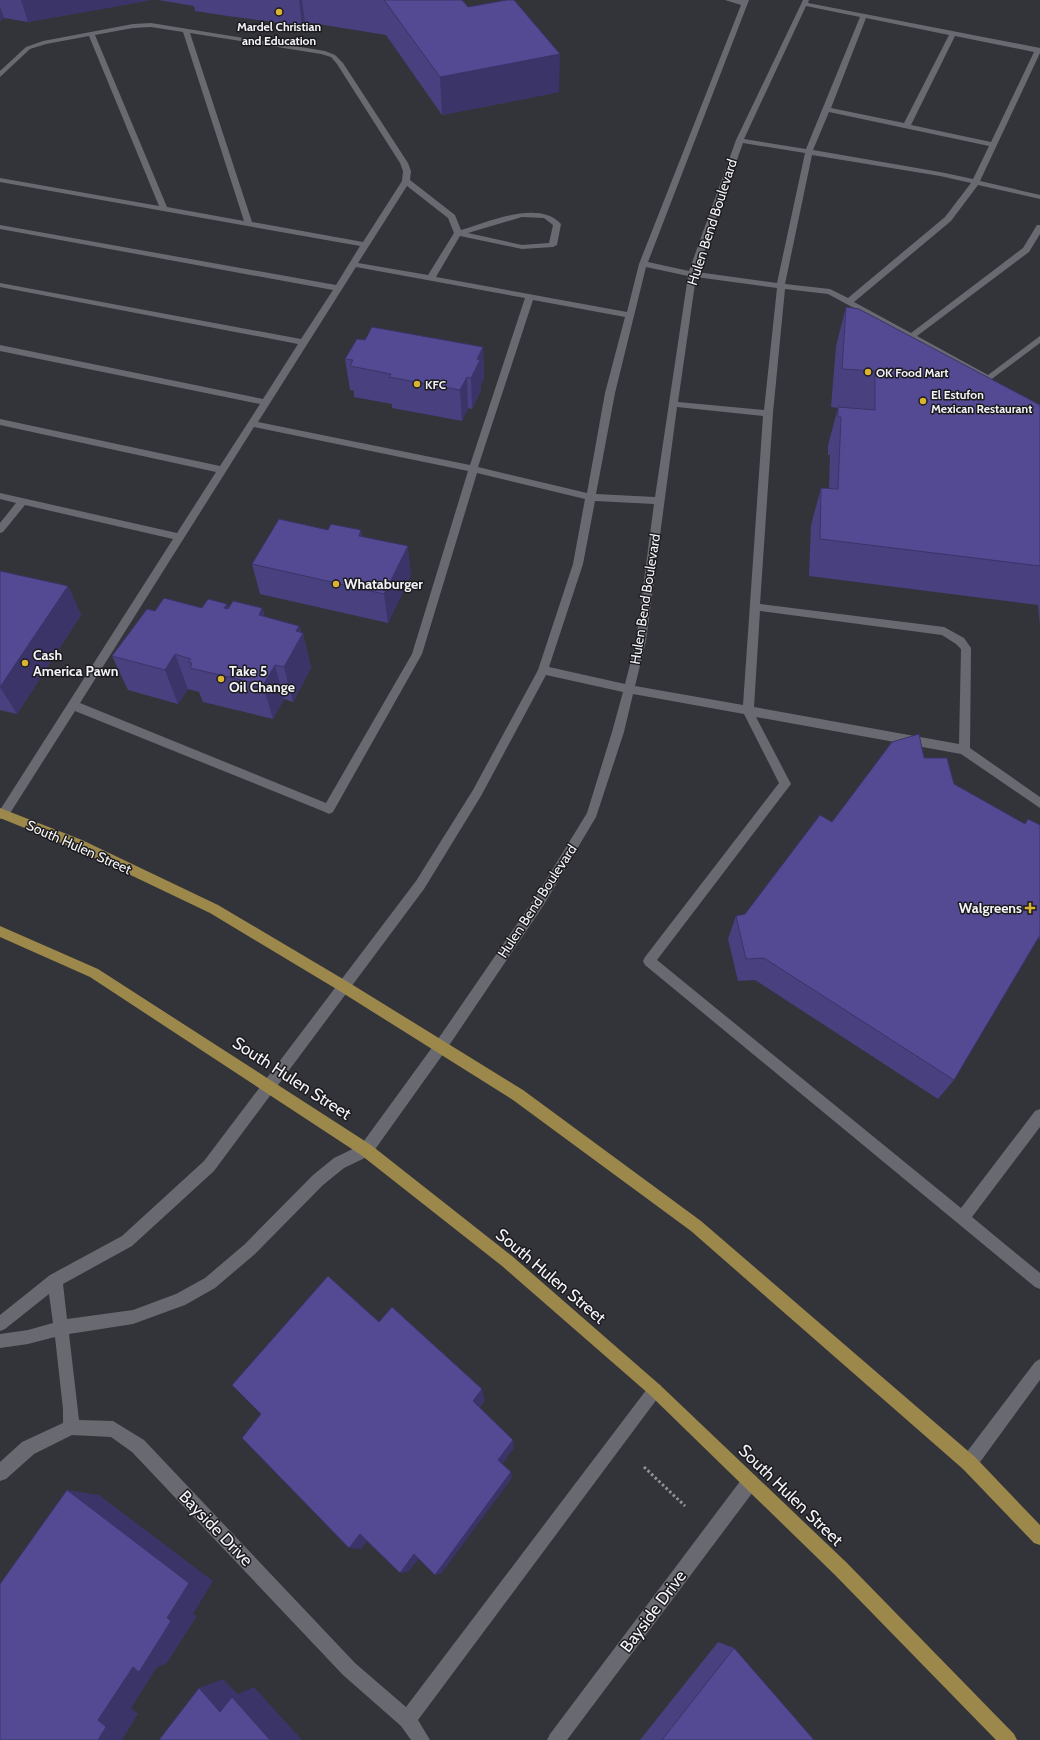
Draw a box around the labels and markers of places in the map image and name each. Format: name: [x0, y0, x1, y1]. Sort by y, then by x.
marker: Mardel Christian and Education: [274, 7, 284, 17]
place label: Mardel Christian and Education: [237, 19, 321, 48]
place label: OK Food Mart: [876, 365, 948, 380]
marker: OK Food Mart: [863, 367, 873, 377]
place label: KFC: [425, 377, 446, 392]
marker: KFC: [412, 379, 422, 389]
place label: El Estufon Mexican Restaurant: [931, 387, 1032, 416]
marker: El Estufon Mexican Restaurant: [918, 396, 928, 406]
place label: Whataburger: [344, 575, 423, 593]
marker: Whataburger: [331, 579, 341, 589]
place label: Cash America Pawn: [33, 646, 118, 680]
marker: Cash America Pawn: [20, 658, 30, 668]
place label: Take 5 Oil Change: [229, 662, 295, 696]
marker: Take 5 Oil Change: [216, 674, 226, 684]
place label: Walgreens: [959, 899, 1022, 917]
marker: Walgreens: [1025, 903, 1035, 913]

